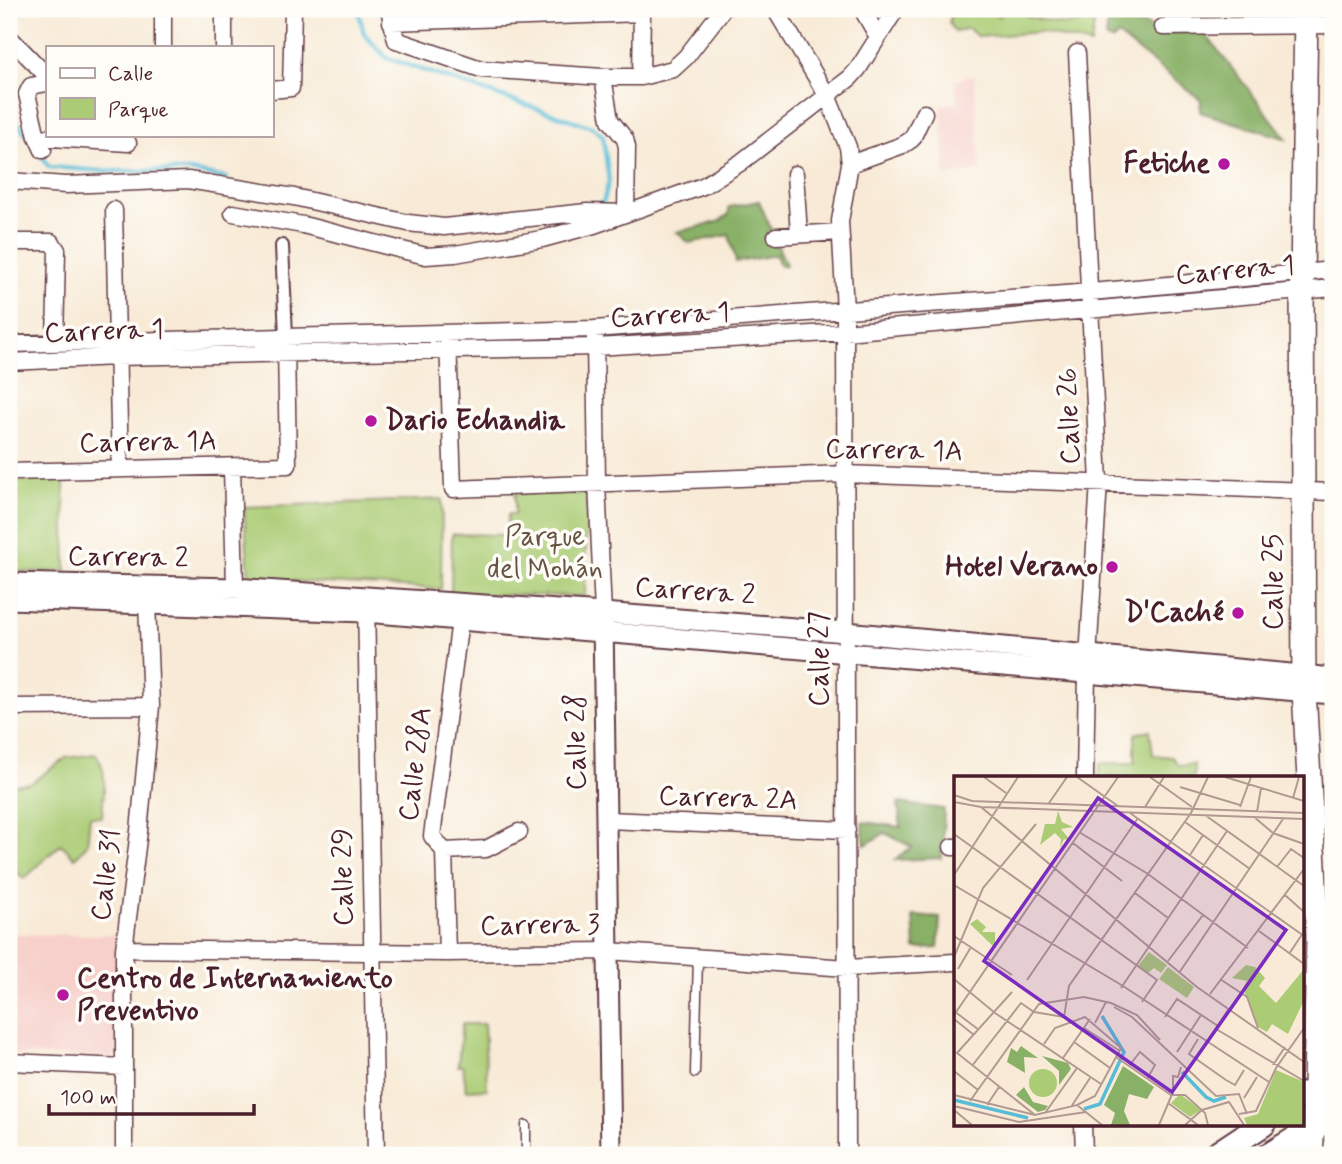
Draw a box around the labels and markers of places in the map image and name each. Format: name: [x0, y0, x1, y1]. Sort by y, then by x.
place label: Fetiche: [1123, 146, 1210, 183]
marker: Fetiche: [1216, 156, 1232, 172]
place label: Dario Echandia: [385, 403, 566, 440]
marker: Dario Echandia: [363, 413, 379, 429]
place label: Hotel Verano: [945, 549, 1098, 586]
marker: Hotel Verano: [1104, 559, 1120, 575]
place label: D'Caché: [1124, 595, 1225, 632]
marker: D'Caché: [1230, 605, 1246, 621]
place label: Centro de Internamiento Preventivo: [77, 961, 393, 1030]
marker: Centro de Internamiento Preventivo: [55, 987, 71, 1003]

